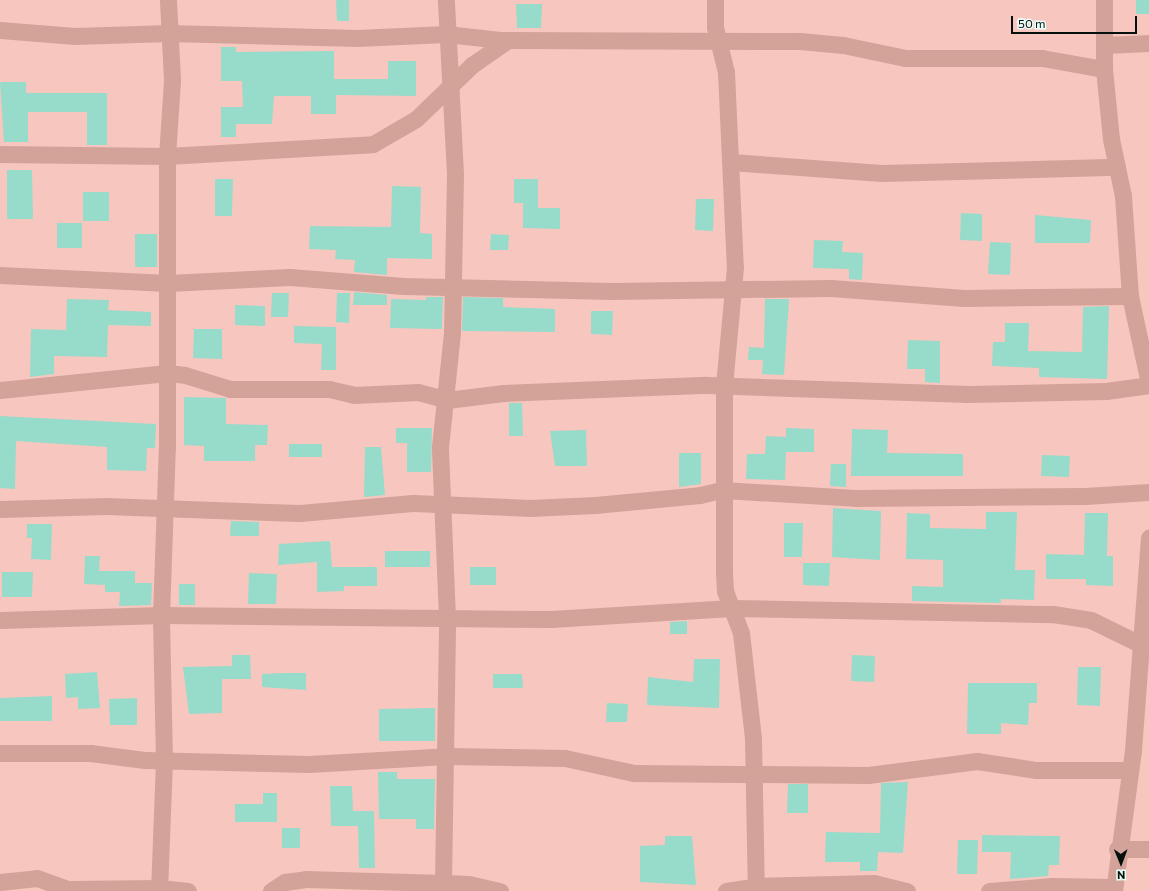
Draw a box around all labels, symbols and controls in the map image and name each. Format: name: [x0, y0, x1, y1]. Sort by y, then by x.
scale bar: [1013, 8, 1139, 34]
text: 50 m: [1018, 16, 1046, 30]
north arrow: [1101, 843, 1141, 883]
text: N: [1117, 869, 1125, 882]

